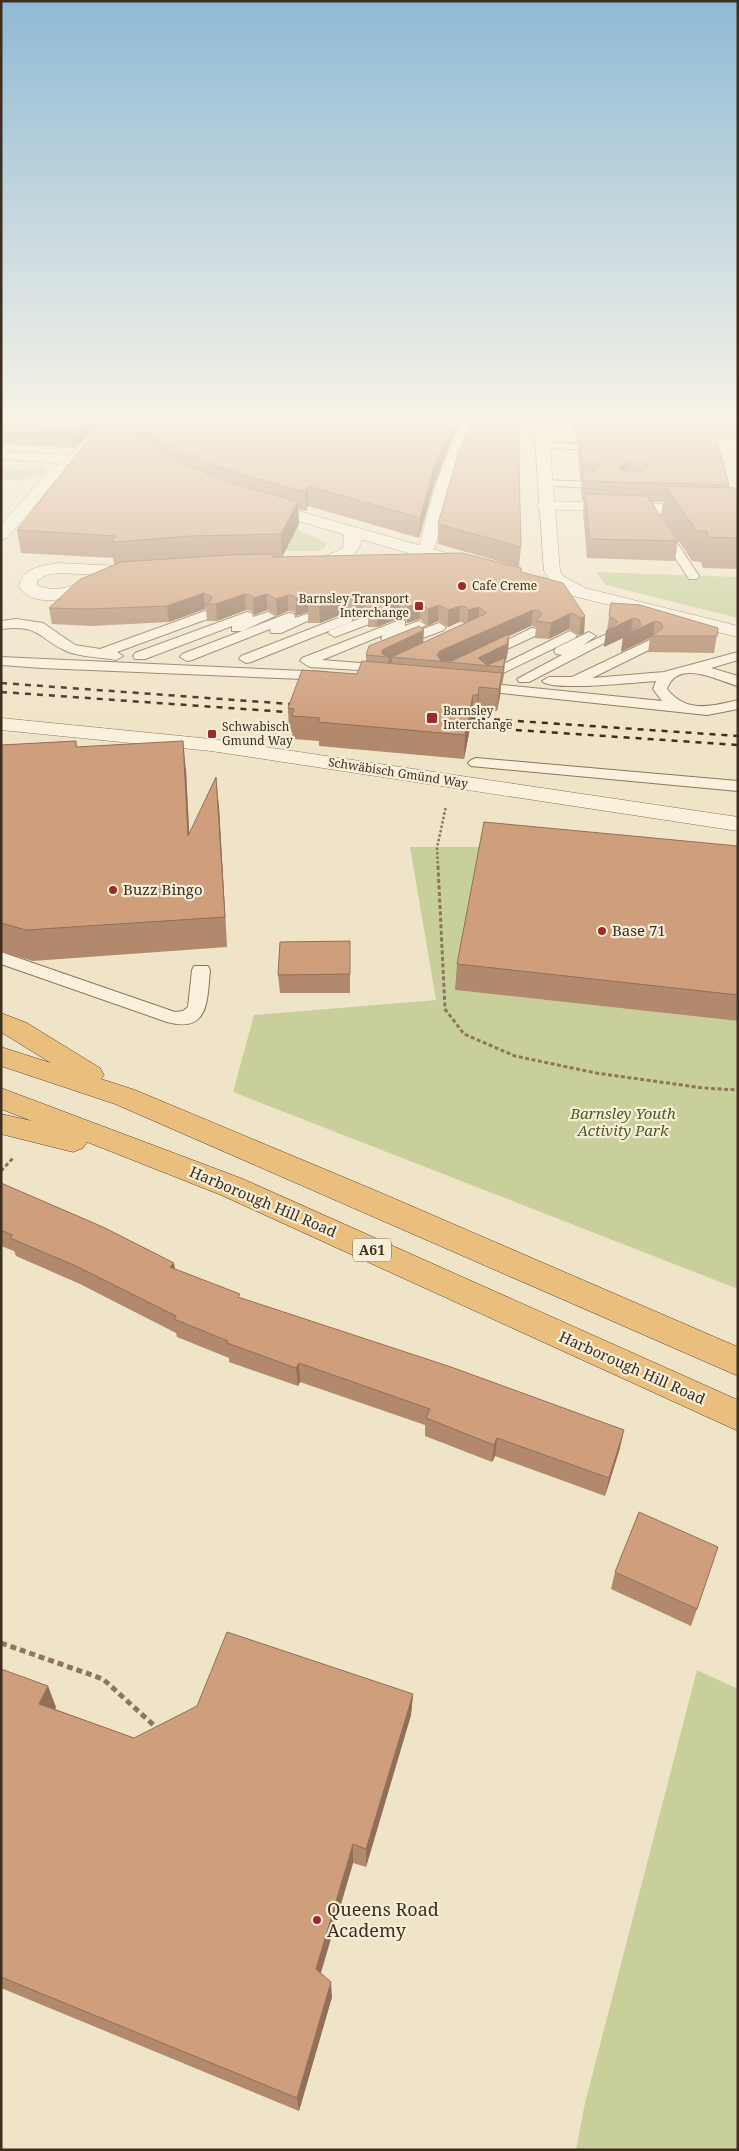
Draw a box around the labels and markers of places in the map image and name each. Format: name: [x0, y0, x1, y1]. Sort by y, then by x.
place label: Cafe Creme: [472, 577, 537, 594]
marker: Cafe Creme: [456, 580, 468, 592]
place label: Barnsley Transport Interchange: [299, 590, 409, 621]
marker: Barnsley Transport Interchange: [413, 600, 425, 612]
place label: Barnsley Interchange: [443, 702, 512, 733]
marker: Barnsley Interchange: [425, 711, 439, 725]
place label: Schwabisch Gmund Way: [222, 718, 293, 749]
marker: Schwabisch Gmund Way: [206, 728, 218, 740]
place label: Buzz Bingo: [123, 879, 203, 899]
marker: Buzz Bingo: [107, 884, 119, 896]
place label: Base 71: [612, 920, 666, 940]
marker: Base 71: [596, 925, 608, 937]
place label: Queens Road Academy: [327, 1897, 439, 1942]
marker: Queens Road Academy: [311, 1914, 323, 1926]

